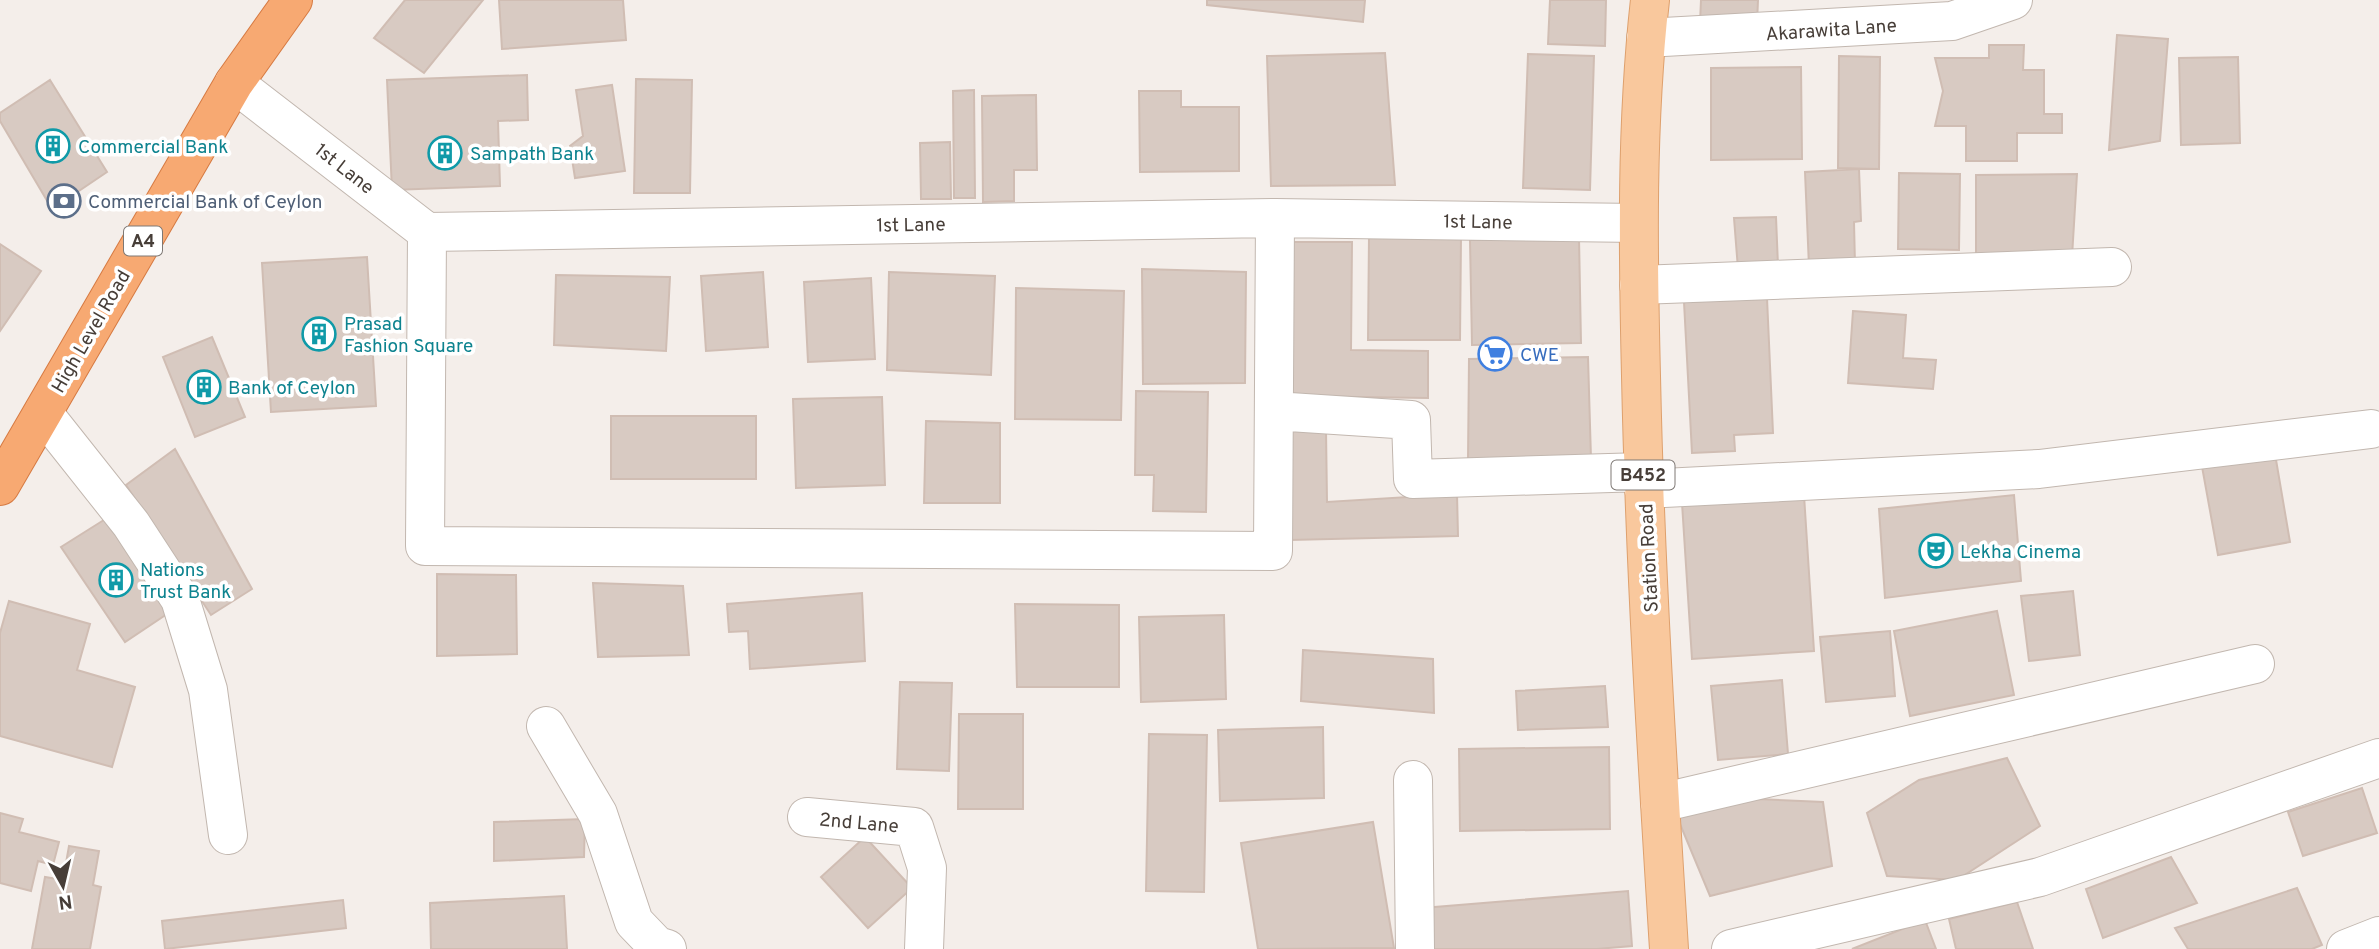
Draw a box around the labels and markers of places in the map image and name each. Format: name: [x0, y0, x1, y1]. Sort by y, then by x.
building icon: Commercial Bank: [34, 127, 72, 165]
building icon: Sampath Bank: [426, 134, 464, 172]
place label: Commercial Bank: [78, 136, 228, 160]
place label: Sampath Bank: [470, 143, 594, 167]
bank icon: Commercial Bank of Ceylon: [45, 182, 83, 220]
place label: Commercial Bank of Ceylon: [88, 191, 323, 215]
place label: Prasad Fashion Square: [344, 313, 473, 359]
building icon: Prasad Fashion Square: [300, 315, 338, 353]
supermarket icon: CWE: [1476, 335, 1514, 373]
place label: CWE: [1520, 344, 1559, 368]
building icon: Bank of Ceylon: [185, 368, 223, 406]
place label: Bank of Ceylon: [228, 377, 356, 401]
theatre icon: Lekha Cinema: [1917, 532, 1955, 570]
place label: Lekha Cinema: [1960, 541, 2081, 565]
place label: Nations Trust Bank: [140, 559, 231, 605]
building icon: Nations Trust Bank: [97, 561, 135, 599]

